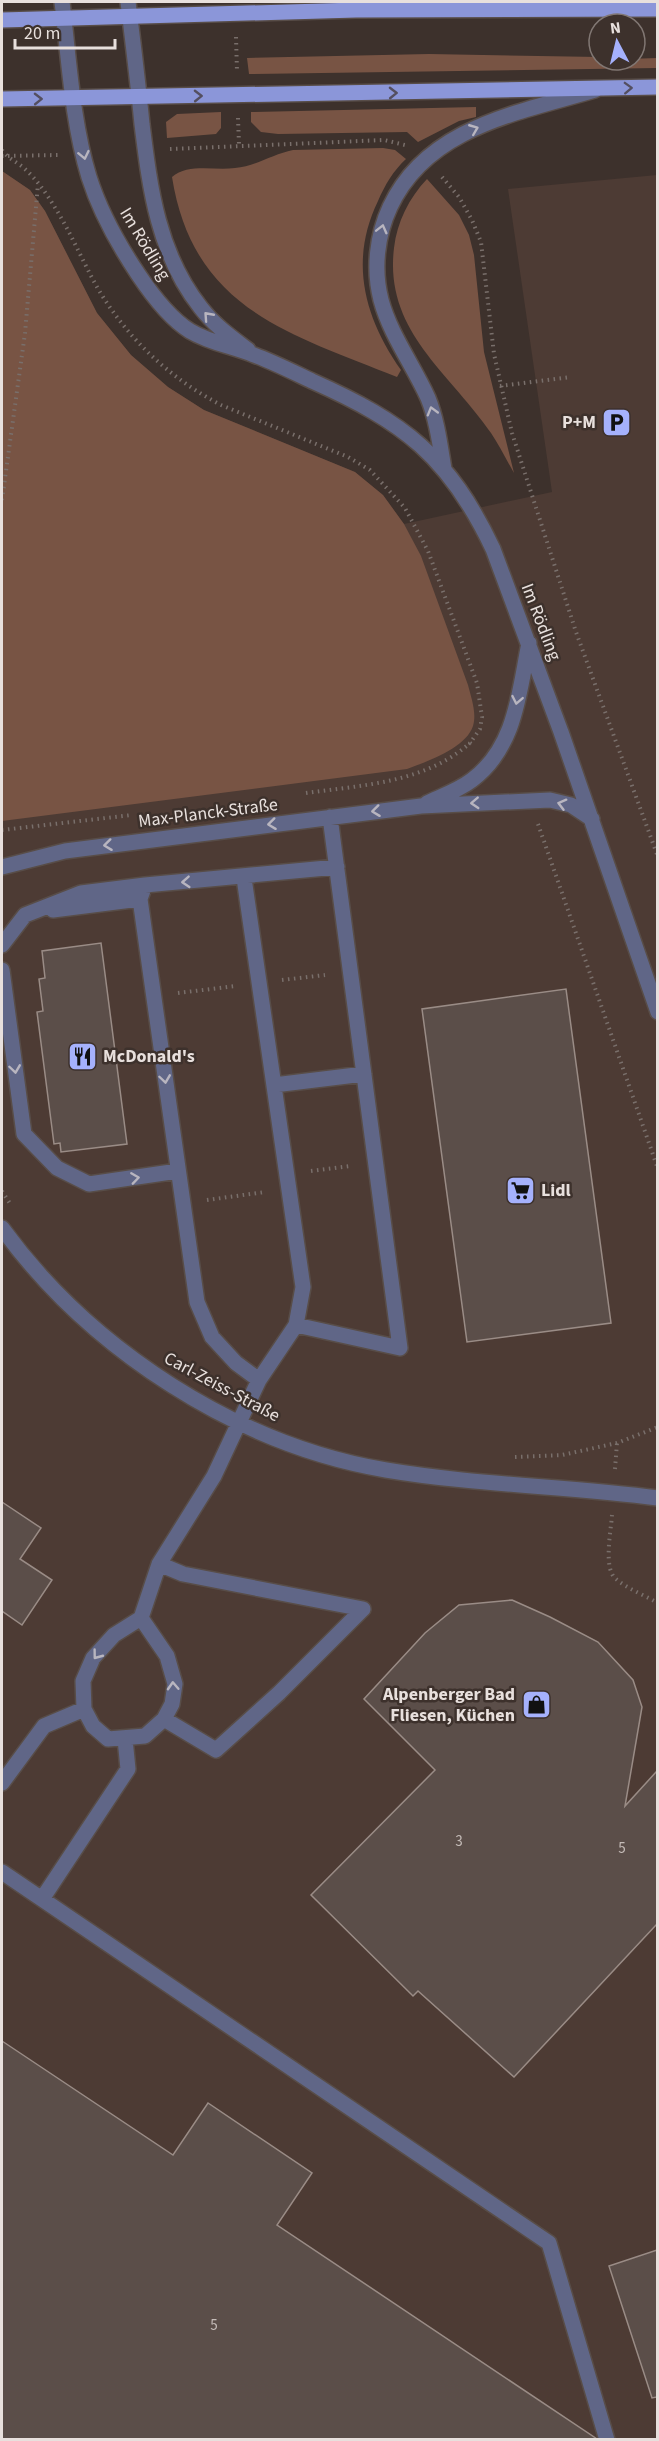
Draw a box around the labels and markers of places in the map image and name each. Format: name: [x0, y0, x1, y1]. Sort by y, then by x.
parking icon: P+M: [601, 406, 633, 438]
place label: P+M: [562, 410, 596, 435]
restaurant icon: McDonald's: [66, 1040, 98, 1072]
place label: McDonald's: [103, 1044, 195, 1069]
supermarket icon: Lidl: [504, 1174, 536, 1206]
place label: Lidl: [541, 1178, 571, 1203]
place label: Alpenberger Bad Fliesen, Küchen: [382, 1682, 515, 1728]
shop icon: Alpenberger Bad Fliesen, Küchen: [520, 1688, 552, 1720]

